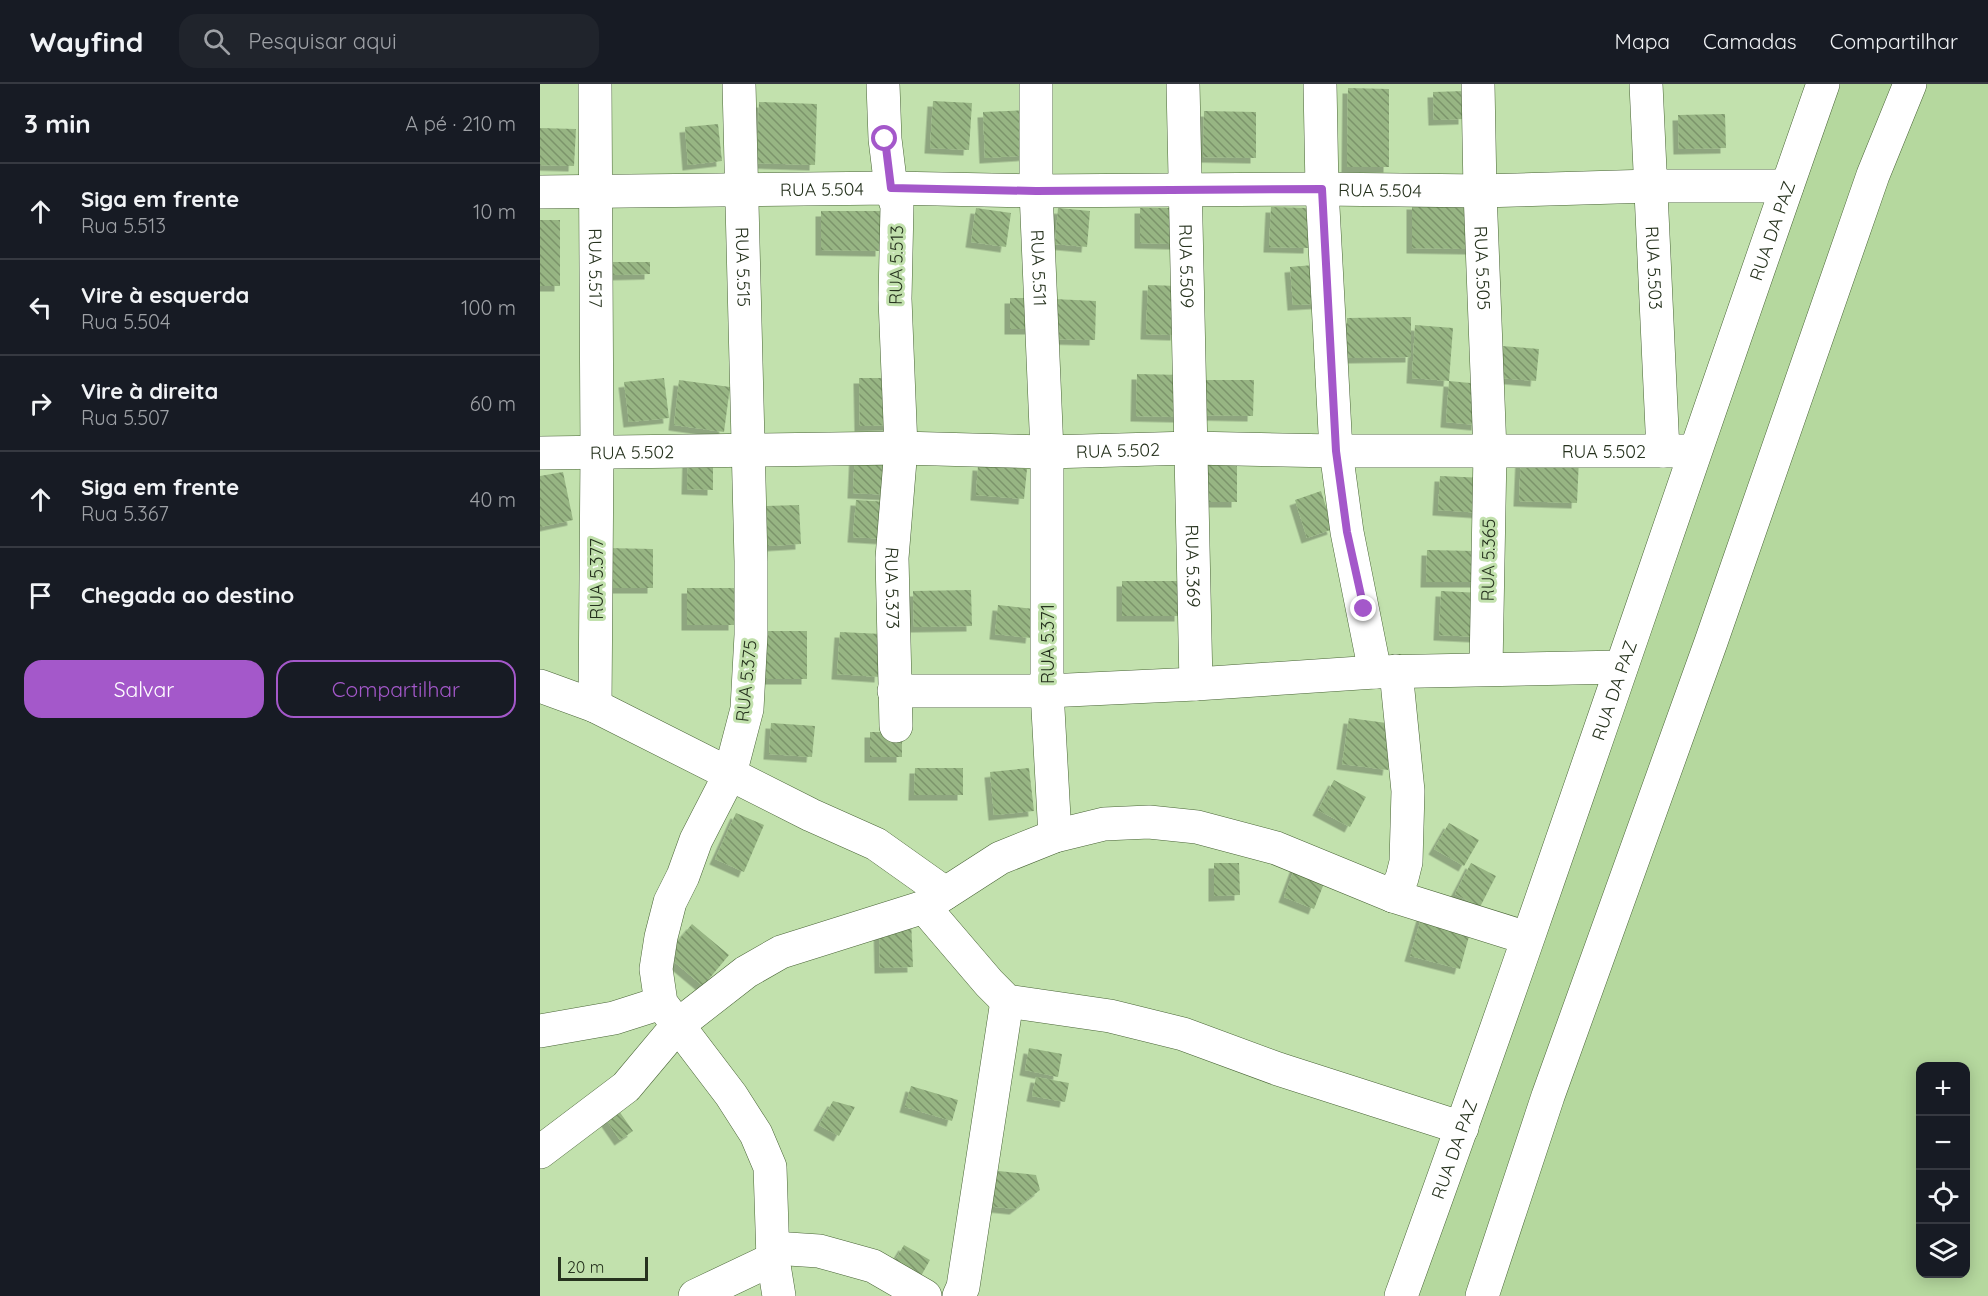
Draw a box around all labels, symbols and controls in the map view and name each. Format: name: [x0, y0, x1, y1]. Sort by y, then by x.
search box: [179, 14, 599, 68]
text: Wayfind: [30, 24, 143, 59]
icon: search: [200, 25, 233, 58]
text: Pesquisar aqui: [248, 27, 397, 55]
text: Mapa: [1615, 28, 1670, 54]
text: Camadas: [1703, 28, 1797, 54]
text: Compartilhar: [1830, 28, 1958, 54]
text: 3 min: [24, 107, 91, 140]
text: A pé · 210 m: [405, 111, 516, 136]
route start: [871, 125, 897, 151]
street label: RUA 5.504: [780, 177, 864, 201]
street label: RUA 5.504: [1338, 178, 1422, 202]
street label: RUA DA PAZ: [1744, 178, 1800, 284]
text: Siga em frente: [81, 185, 239, 213]
icon: ahead: [24, 195, 57, 228]
text: 10 m: [473, 199, 516, 224]
text: Rua 5.513: [81, 213, 166, 238]
street label: RUA 5.509: [1175, 223, 1199, 308]
street label: RUA 5.513: [884, 225, 908, 305]
street label: RUA 5.505: [1470, 225, 1496, 310]
street label: RUA 5.503: [1641, 225, 1668, 310]
street label: RUA 5.515: [731, 227, 756, 307]
street label: RUA 5.517: [584, 228, 608, 308]
street label: RUA 5.511: [1026, 229, 1052, 307]
text: Vire à esquerda: [81, 281, 249, 309]
icon: left: [24, 291, 57, 324]
text: 100 m: [461, 295, 516, 320]
text: Rua 5.504: [81, 309, 171, 334]
text: Vire à direita: [81, 377, 218, 405]
icon: right: [24, 387, 57, 420]
text: 60 m: [470, 391, 516, 416]
text: Rua 5.507: [81, 405, 169, 430]
street label: RUA 5.502: [1075, 437, 1160, 463]
street label: RUA 5.502: [590, 440, 674, 464]
street label: RUA 5.502: [1562, 440, 1646, 463]
text: Siga em frente: [81, 473, 239, 501]
icon: ahead: [24, 483, 57, 516]
text: 40 m: [470, 487, 516, 512]
text: Rua 5.367: [81, 501, 169, 526]
street label: RUA 5.365: [1476, 518, 1500, 602]
street label: RUA 5.369: [1181, 524, 1206, 608]
street label: RUA 5.377: [585, 538, 608, 620]
street label: RUA 5.373: [880, 546, 905, 629]
icon: arrive: [24, 579, 57, 612]
text: Chegada ao destino: [81, 581, 294, 609]
route end: [1350, 595, 1376, 621]
street label: RUA 5.371: [1036, 604, 1059, 684]
street label: RUA DA PAZ: [1586, 637, 1641, 743]
street label: RUA 5.375: [730, 639, 762, 723]
button: Salvar: [24, 660, 264, 718]
button: Compartilhar: [276, 660, 516, 718]
map controls: [1916, 1062, 1970, 1278]
button: +: [1916, 1062, 1970, 1116]
street label: RUA DA PAZ: [1425, 1096, 1482, 1202]
button: −: [1916, 1116, 1970, 1170]
button: locate: [1916, 1170, 1970, 1224]
button: layers: [1916, 1224, 1970, 1278]
scale bar: [558, 1254, 648, 1282]
text: 20 m: [567, 1257, 604, 1277]

